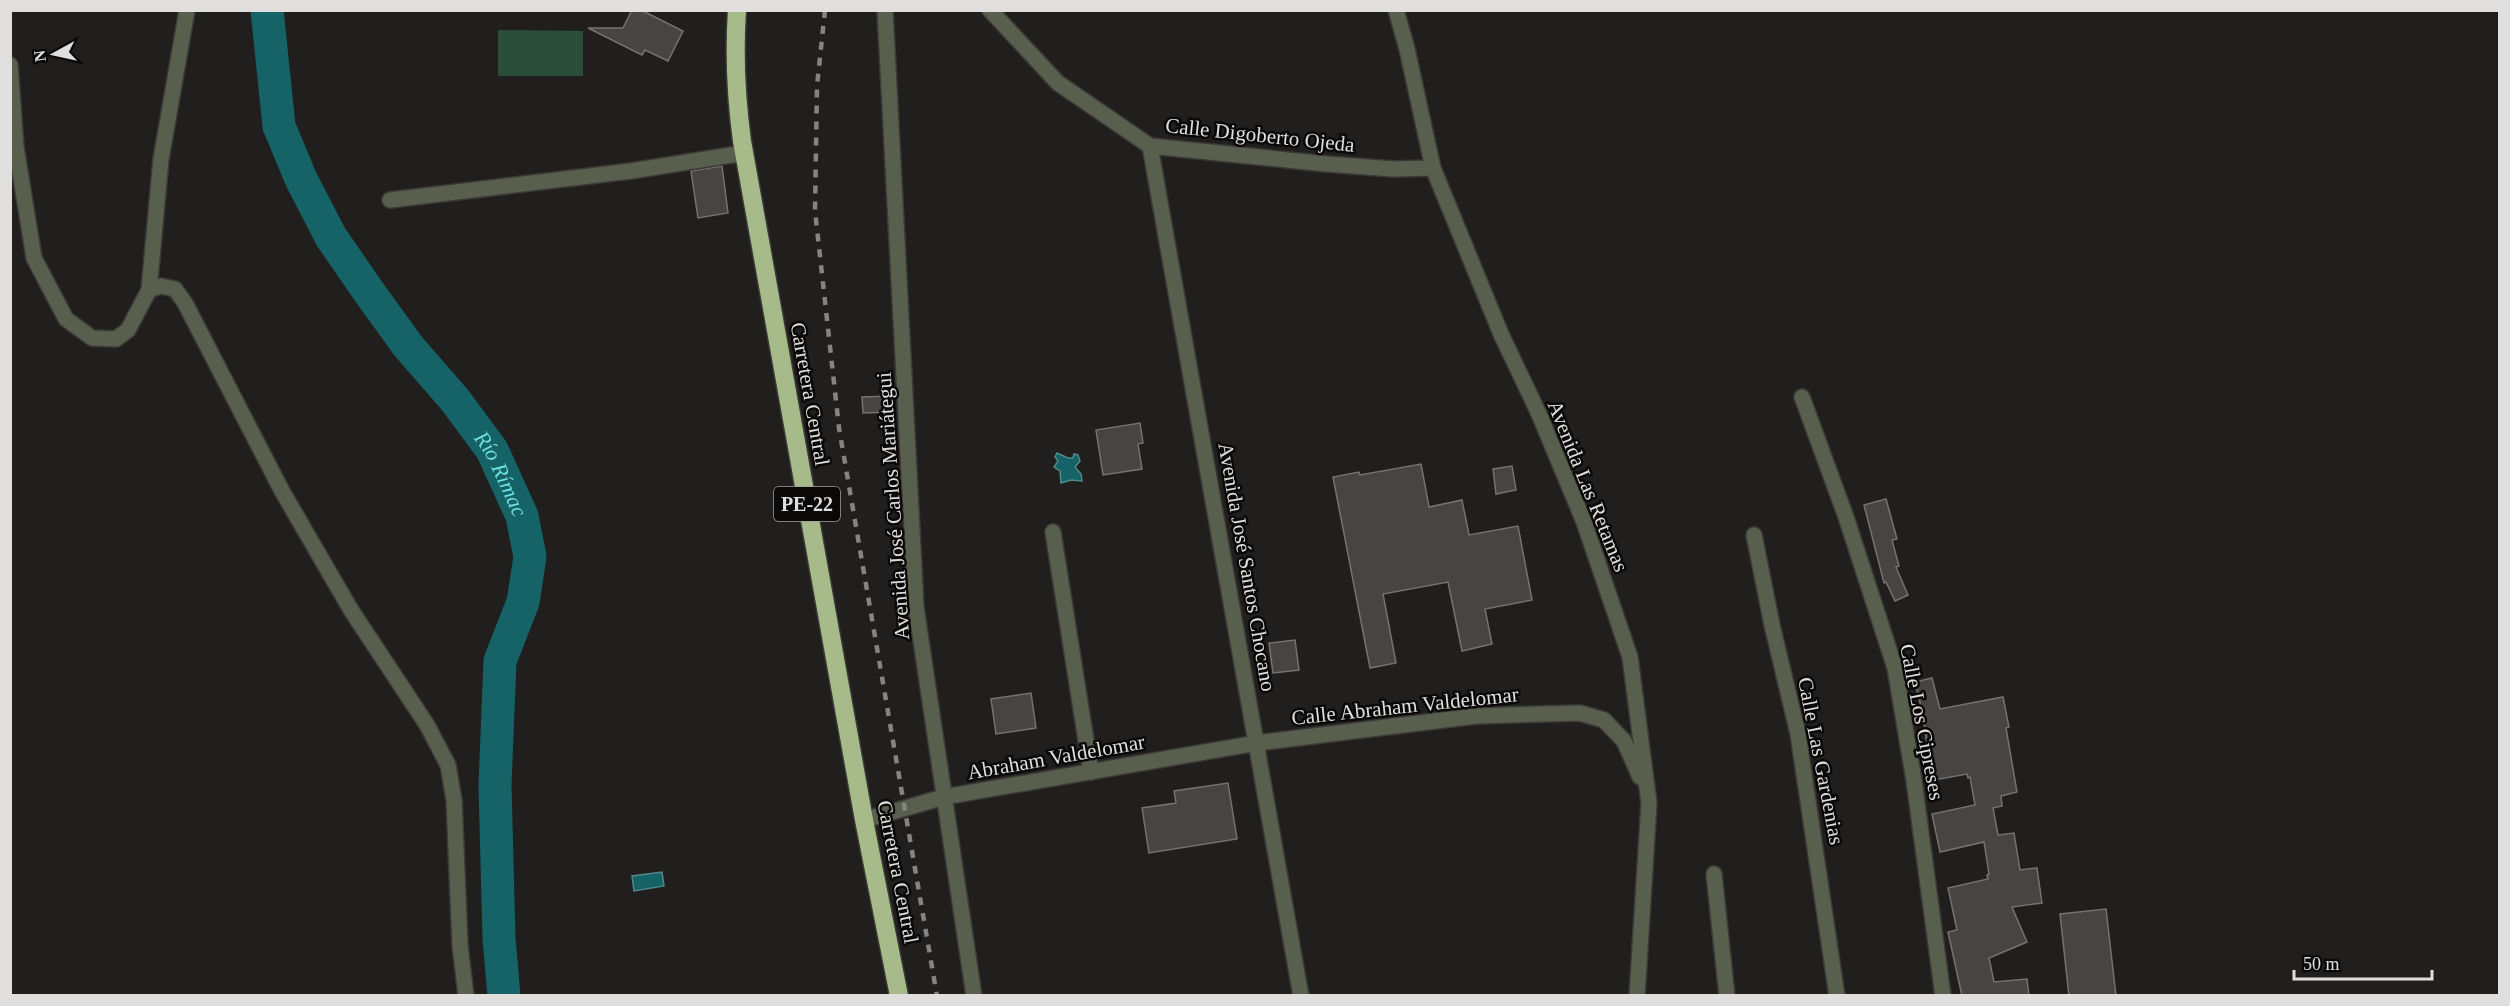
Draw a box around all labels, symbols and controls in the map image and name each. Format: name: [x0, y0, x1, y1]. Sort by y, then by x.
north arrow: [24, 24, 84, 84]
text: N: [30, 49, 49, 63]
street label: Calle Digoberto Ojeda: [1164, 113, 1356, 157]
street label: Carretera Central: [786, 320, 834, 468]
street label: Avenida José Carlos Mariátegui: [872, 371, 914, 641]
street label: Avenida Las Retamas: [1543, 397, 1633, 575]
water label: Río Rímac: [469, 425, 533, 521]
street label: Avenida José Santos Chocano: [1213, 441, 1281, 693]
road number: PE-22: [774, 487, 840, 521]
street label: Calle Los Cipreses: [1895, 642, 1949, 802]
street label: Calle Las Gardenias: [1793, 675, 1849, 847]
street label: Calle Abraham Valdelomar: [1290, 682, 1520, 730]
street label: Abraham Valdelomar: [965, 730, 1147, 784]
street label: Carretera Central: [872, 798, 924, 946]
scale bar: [2294, 943, 2432, 981]
text: 50 m: [2303, 954, 2340, 974]

